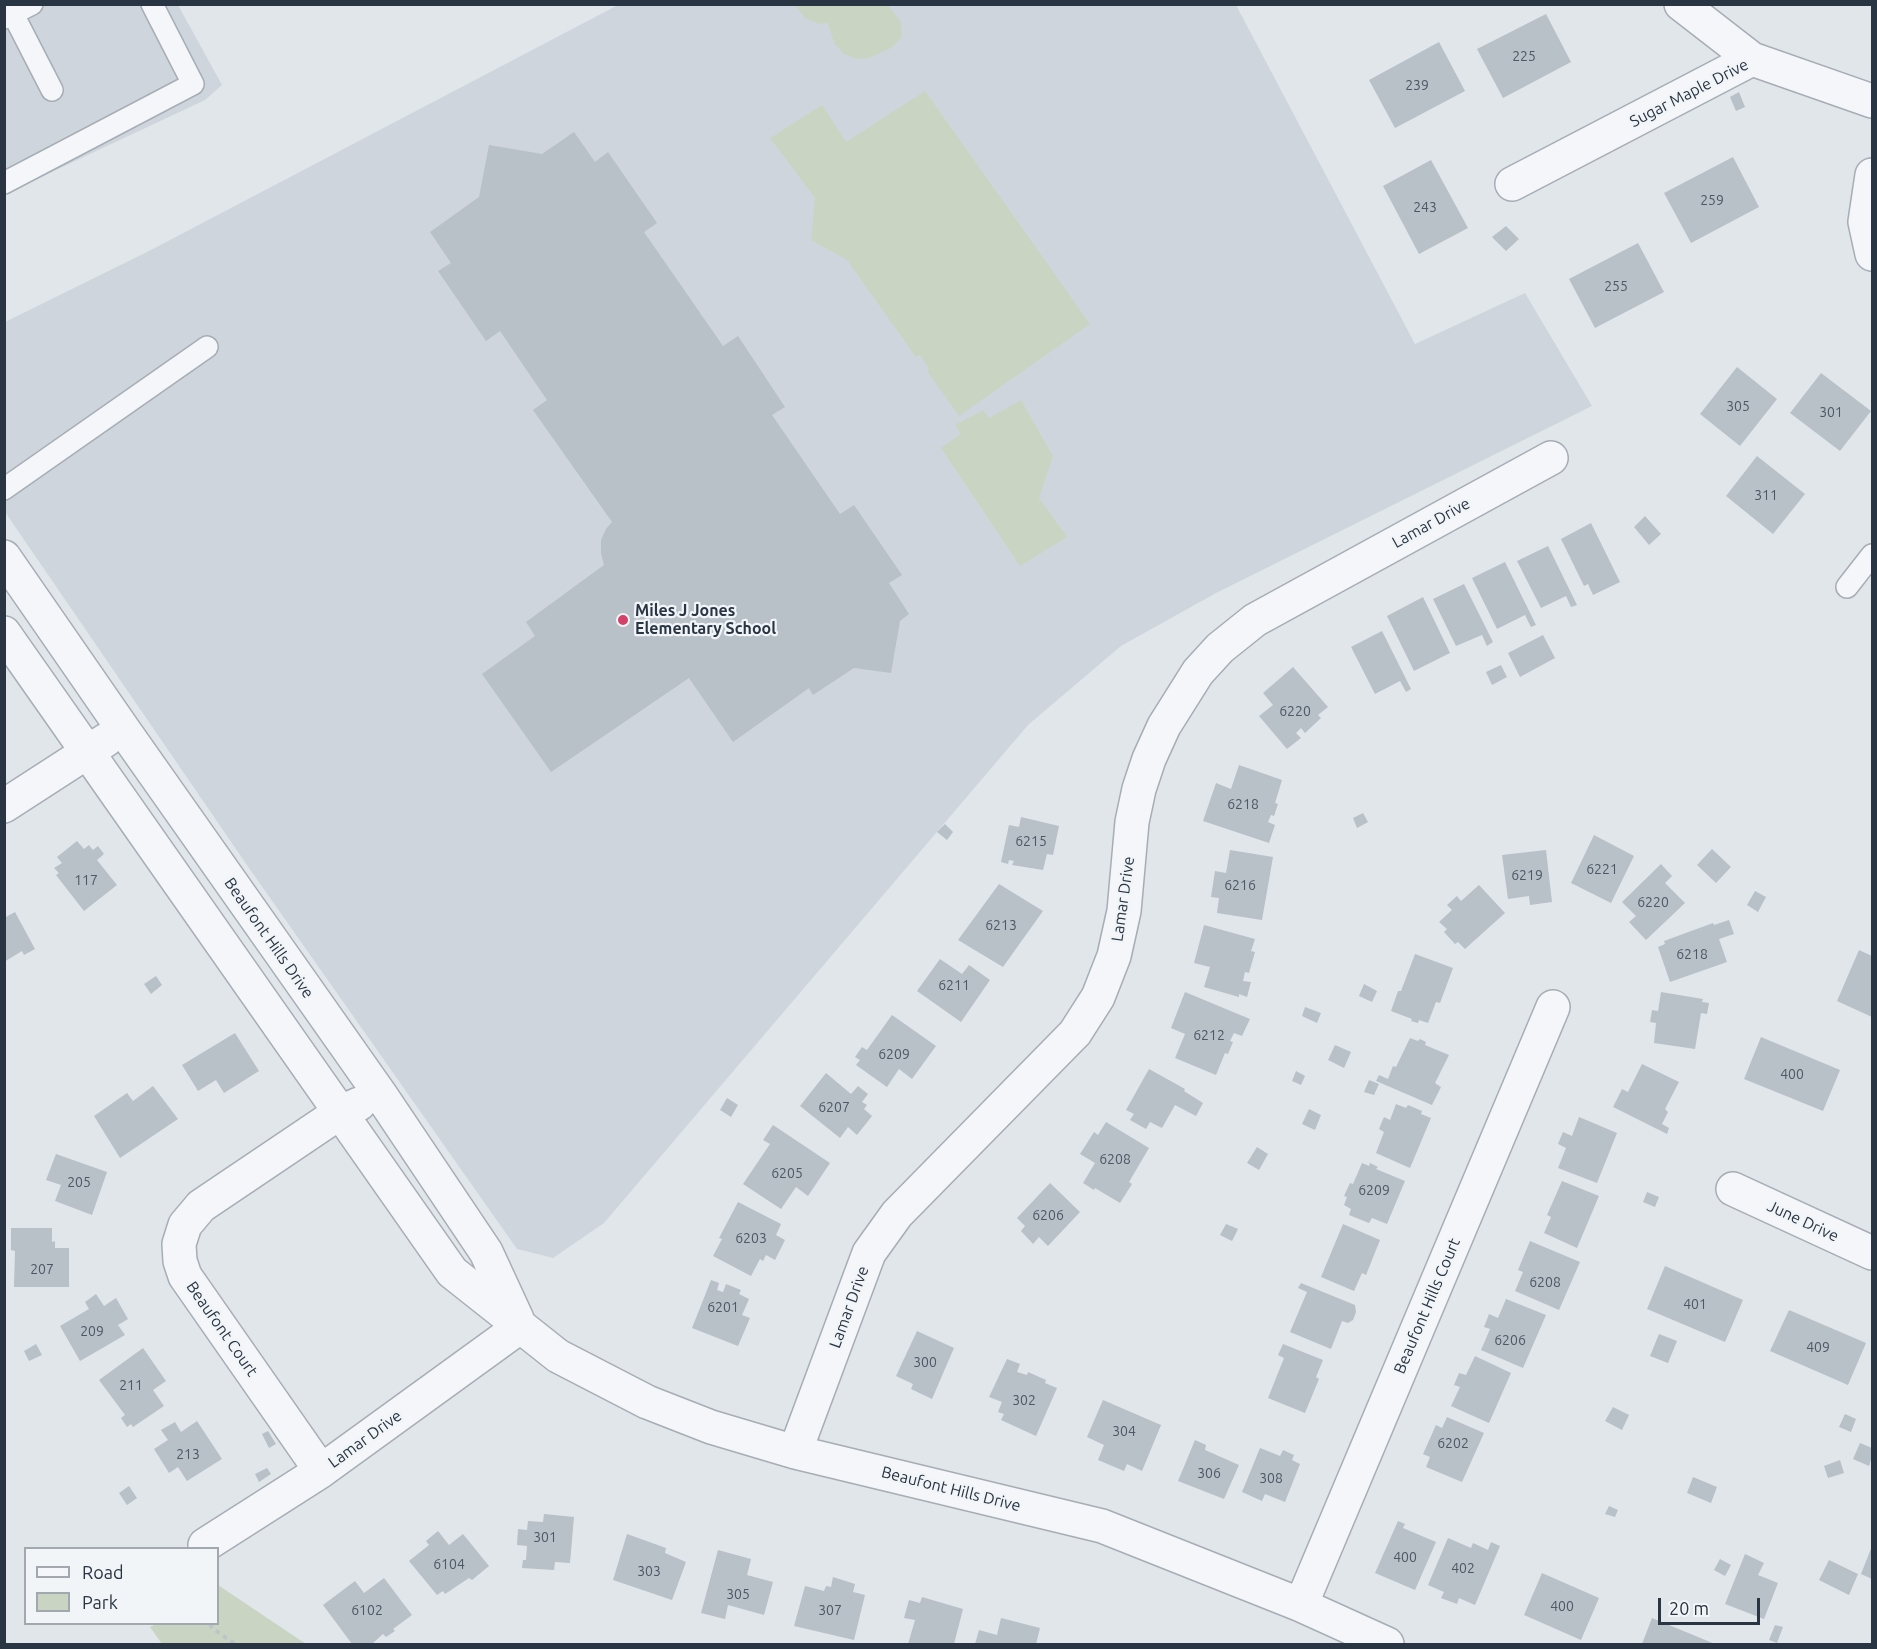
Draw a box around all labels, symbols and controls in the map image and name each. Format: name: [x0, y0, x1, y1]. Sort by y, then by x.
house number: 225: [1512, 48, 1536, 64]
street label: Sugar Maple Drive: [1626, 55, 1752, 131]
house number: 239: [1405, 77, 1429, 93]
house number: 259: [1700, 192, 1724, 208]
house number: 243: [1413, 199, 1437, 215]
house number: 255: [1604, 278, 1628, 294]
house number: 305: [1726, 398, 1750, 414]
house number: 301: [1819, 404, 1843, 420]
house number: 311: [1754, 487, 1778, 503]
street label: Lamar Drive: [1389, 494, 1473, 552]
place label: Miles J Jones Elementary School: [635, 601, 776, 639]
marker: Miles J Jones Elementary School: [616, 613, 630, 627]
house number: 6220: [1279, 703, 1311, 719]
house number: 6218: [1227, 796, 1259, 812]
house number: 6215: [1015, 833, 1047, 849]
street label: Lamar Drive: [1108, 855, 1138, 943]
house number: 6221: [1586, 861, 1618, 877]
house number: 6219: [1511, 867, 1543, 883]
house number: 117: [74, 872, 98, 888]
street label: Beaufont Hills Drive: [220, 874, 318, 1002]
house number: 6216: [1224, 877, 1256, 893]
house number: 6220: [1637, 894, 1669, 910]
house number: 6213: [985, 917, 1017, 933]
house number: 6218: [1676, 946, 1708, 962]
house number: 6211: [938, 977, 970, 993]
house number: 6212: [1193, 1027, 1225, 1043]
house number: 6209: [878, 1046, 910, 1062]
house number: 400: [1780, 1066, 1804, 1082]
house number: 6207: [818, 1099, 850, 1115]
house number: 6208: [1099, 1151, 1131, 1167]
house number: 6205: [771, 1165, 803, 1181]
house number: 205: [67, 1174, 91, 1190]
house number: 6209: [1358, 1182, 1390, 1198]
street label: June Drive: [1764, 1196, 1842, 1246]
house number: 6206: [1032, 1207, 1064, 1223]
house number: 6203: [735, 1230, 767, 1246]
street label: Beaufont Hills Court: [1390, 1235, 1464, 1377]
house number: 207: [30, 1261, 54, 1277]
street label: Lamar Drive: [825, 1263, 873, 1351]
house number: 6208: [1529, 1274, 1561, 1290]
street label: Beaufont Court: [182, 1278, 262, 1380]
house number: 401: [1683, 1296, 1707, 1312]
house number: 6201: [707, 1299, 739, 1315]
house number: 209: [80, 1323, 104, 1339]
house number: 6206: [1494, 1332, 1526, 1348]
house number: 409: [1806, 1339, 1830, 1355]
house number: 300: [913, 1354, 937, 1370]
house number: 211: [119, 1377, 143, 1393]
house number: 302: [1012, 1392, 1036, 1408]
street label: Lamar Drive: [325, 1406, 405, 1472]
house number: 304: [1112, 1423, 1136, 1439]
house number: 6202: [1437, 1435, 1469, 1451]
house number: 213: [176, 1446, 200, 1462]
street label: Beaufont Hills Drive: [879, 1462, 1023, 1516]
house number: 306: [1197, 1465, 1221, 1481]
house number: 308: [1259, 1470, 1283, 1486]
house number: 301: [533, 1529, 557, 1545]
legend: [24, 1547, 219, 1625]
house number: 400: [1393, 1549, 1417, 1565]
house number: 6104: [433, 1556, 465, 1572]
house number: 402: [1451, 1560, 1475, 1576]
text: Road: [82, 1562, 124, 1582]
house number: 303: [637, 1563, 661, 1579]
house number: 305: [726, 1586, 750, 1602]
scale bar: [1661, 1586, 1763, 1624]
text: Park: [82, 1592, 118, 1612]
house number: 400: [1550, 1598, 1574, 1614]
text: 20 m: [1669, 1598, 1709, 1618]
house number: 6102: [351, 1602, 383, 1618]
house number: 307: [818, 1602, 842, 1618]

